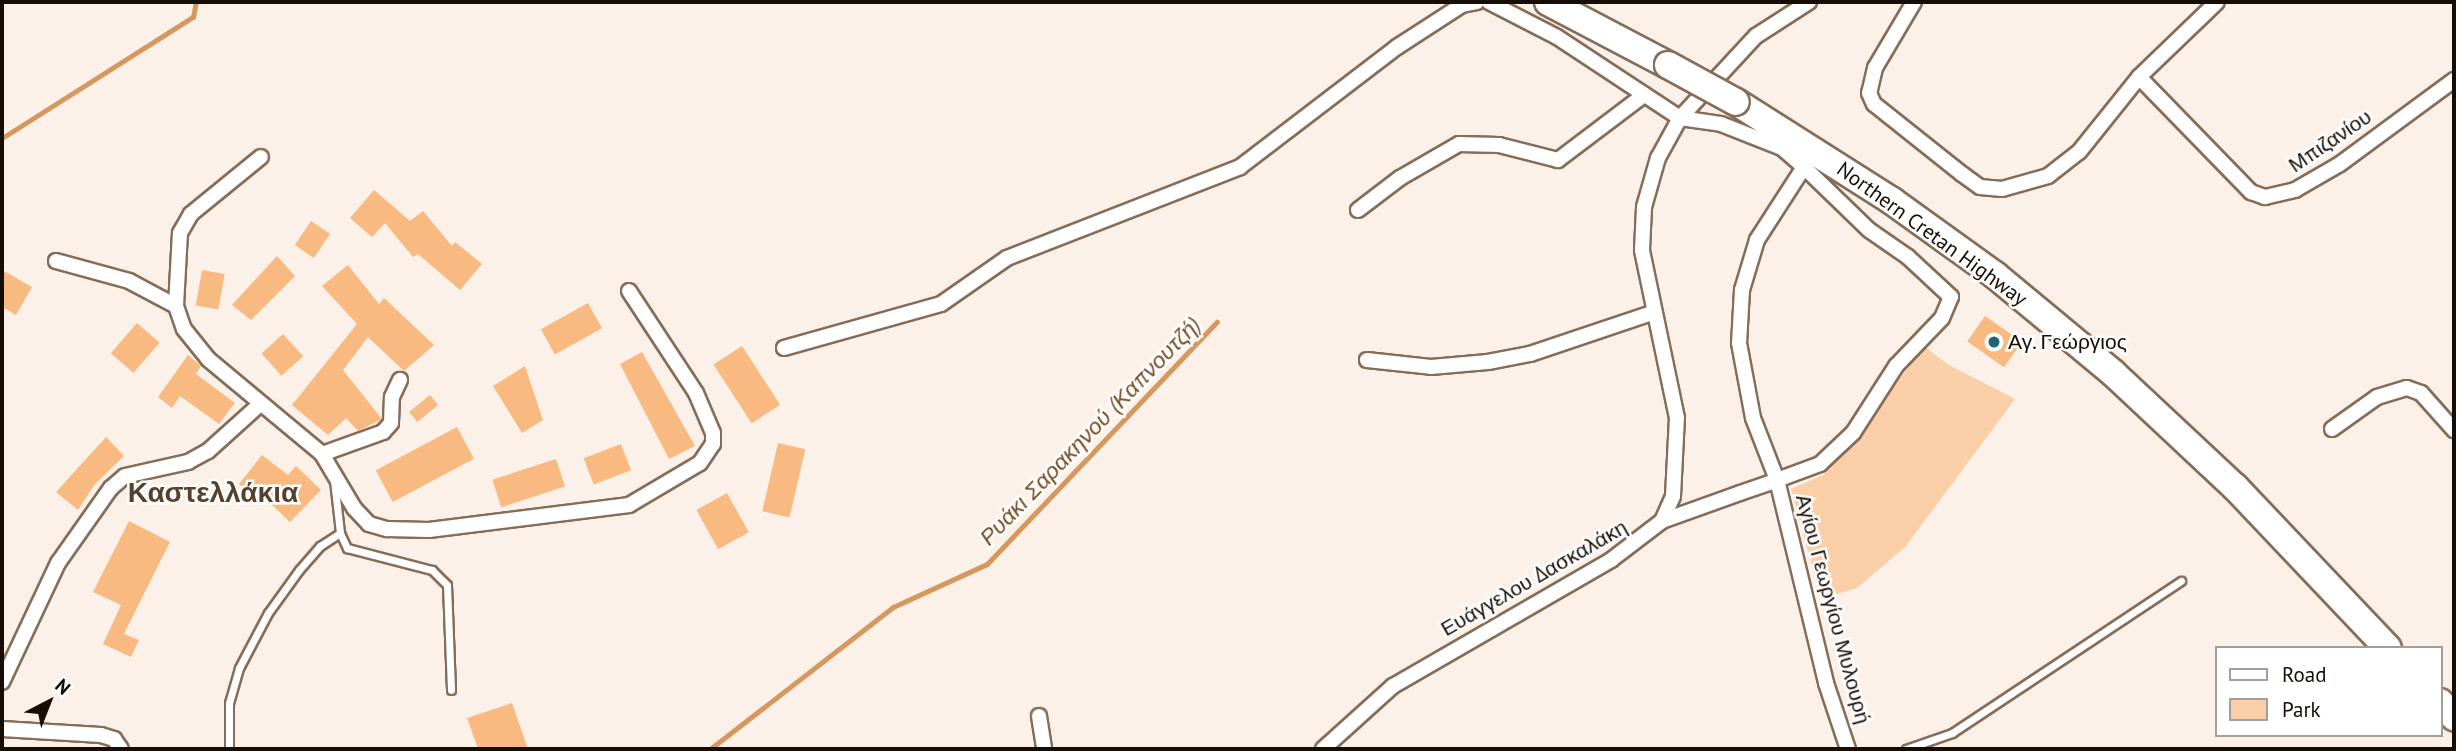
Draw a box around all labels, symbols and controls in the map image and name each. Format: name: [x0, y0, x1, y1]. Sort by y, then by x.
street label: Μπιζανίου: [2284, 104, 2376, 178]
street label: Northern Cretan Highway: [1832, 157, 2032, 311]
water label: Ρυάκι Σαρακηνού (Καπνουτζή): [974, 311, 1206, 551]
place label: Αγ. Γεώργιος: [2008, 329, 2128, 355]
marker: Αγ. Γεώργιος: [1986, 334, 2002, 350]
district label: Καστελλάκια: [128, 475, 298, 509]
street label: Αγίου Γεωργίου Μυλουρή: [1790, 491, 1876, 727]
street label: Ευάγγελου Δασκαλάκη: [1436, 514, 1632, 642]
legend: [2214, 646, 2442, 737]
text: Road: [2282, 661, 2326, 688]
north arrow: [14, 667, 84, 737]
text: N: [50, 673, 76, 699]
text: Park: [2282, 696, 2321, 723]

